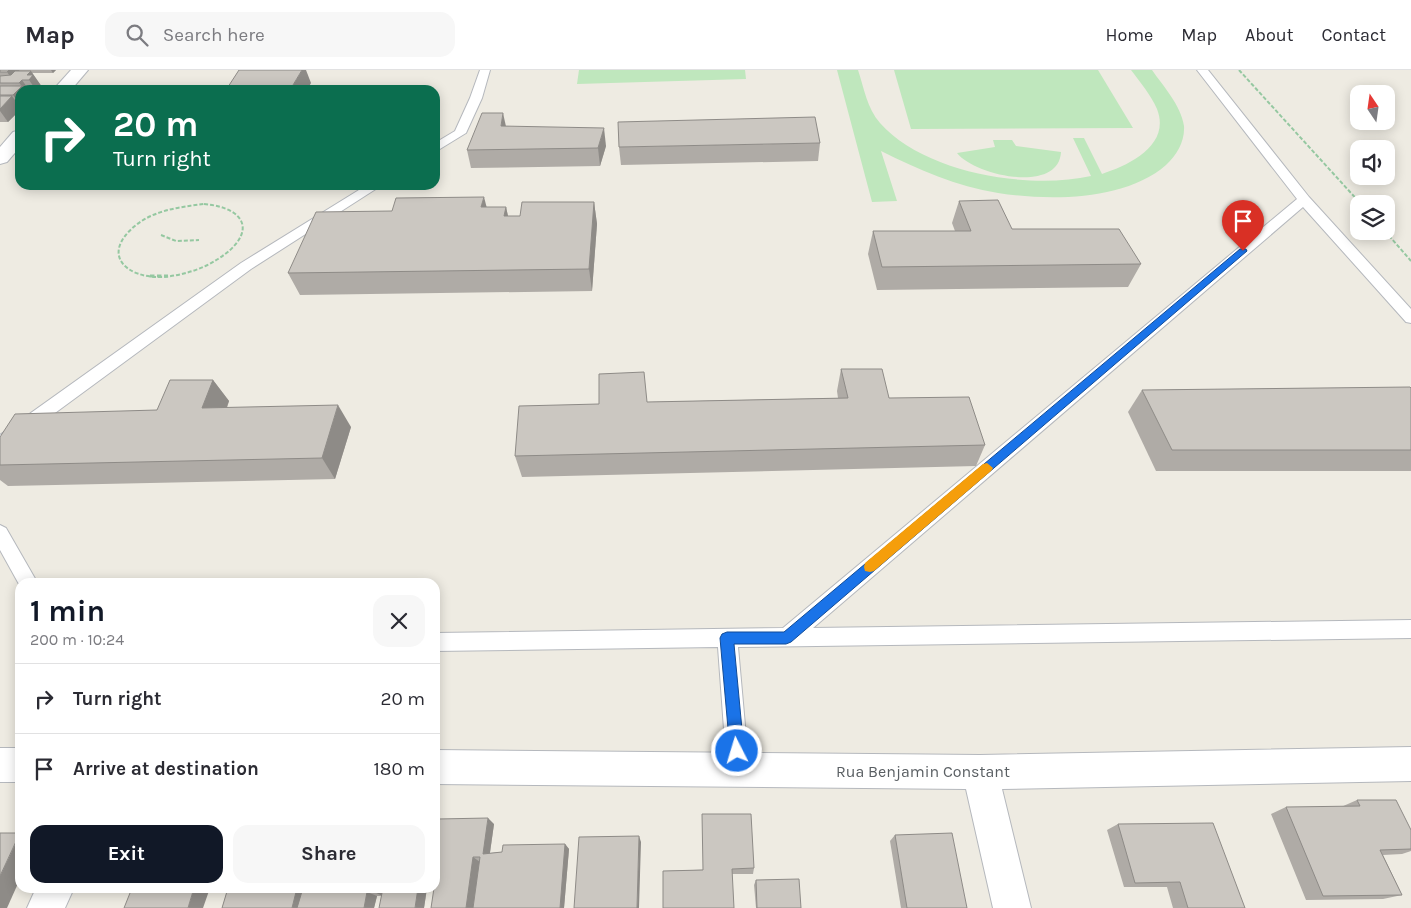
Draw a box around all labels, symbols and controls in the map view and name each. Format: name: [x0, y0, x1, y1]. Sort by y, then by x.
search box: [105, 12, 455, 57]
text: Map: [25, 21, 75, 49]
icon: search: [123, 21, 151, 49]
text: Search here: [163, 24, 265, 46]
text: Home: [1105, 24, 1153, 46]
text: Map: [1181, 24, 1217, 46]
text: About: [1245, 24, 1294, 46]
text: Contact: [1322, 24, 1386, 46]
north arrow: [1350, 85, 1395, 130]
map controls: [1350, 85, 1395, 240]
text: 20 m: [113, 104, 198, 145]
icon: right: [30, 105, 95, 170]
button: sound: [1350, 140, 1395, 185]
text: Turn right: [113, 146, 211, 172]
button: layers: [1350, 195, 1395, 240]
pin: [1222, 200, 1264, 251]
icon: arrive: [1229, 207, 1257, 235]
text: 1 min: [30, 593, 105, 629]
button: close: [373, 595, 425, 647]
text: 200 m · 10:24: [30, 630, 124, 649]
icon: right: [30, 685, 58, 713]
text: Turn right: [73, 688, 162, 710]
text: 20 m: [380, 688, 425, 710]
position arrow: [710, 724, 762, 776]
icon: arrive: [30, 755, 58, 783]
text: Arrive at destination: [73, 758, 259, 780]
text: 180 m: [373, 758, 425, 780]
street label: Rua Benjamin Constant: [836, 762, 1010, 781]
button: Exit: [30, 825, 223, 883]
button: Share: [233, 825, 425, 883]

